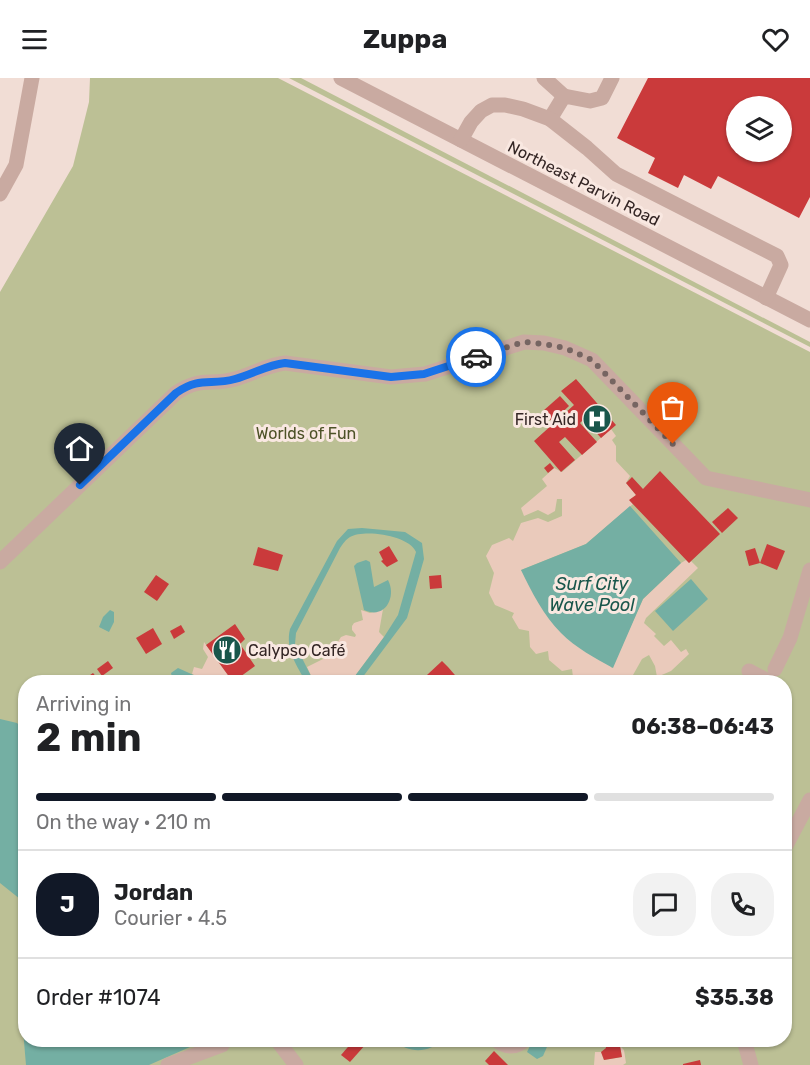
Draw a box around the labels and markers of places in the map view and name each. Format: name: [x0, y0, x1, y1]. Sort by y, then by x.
pin: [647, 382, 698, 444]
hospital icon: First Aid: [581, 403, 613, 435]
place label: First Aid: [515, 410, 576, 429]
pin: [54, 423, 105, 485]
restaurant icon: Calypso Café: [211, 634, 243, 666]
place label: Calypso Café: [248, 641, 345, 660]

